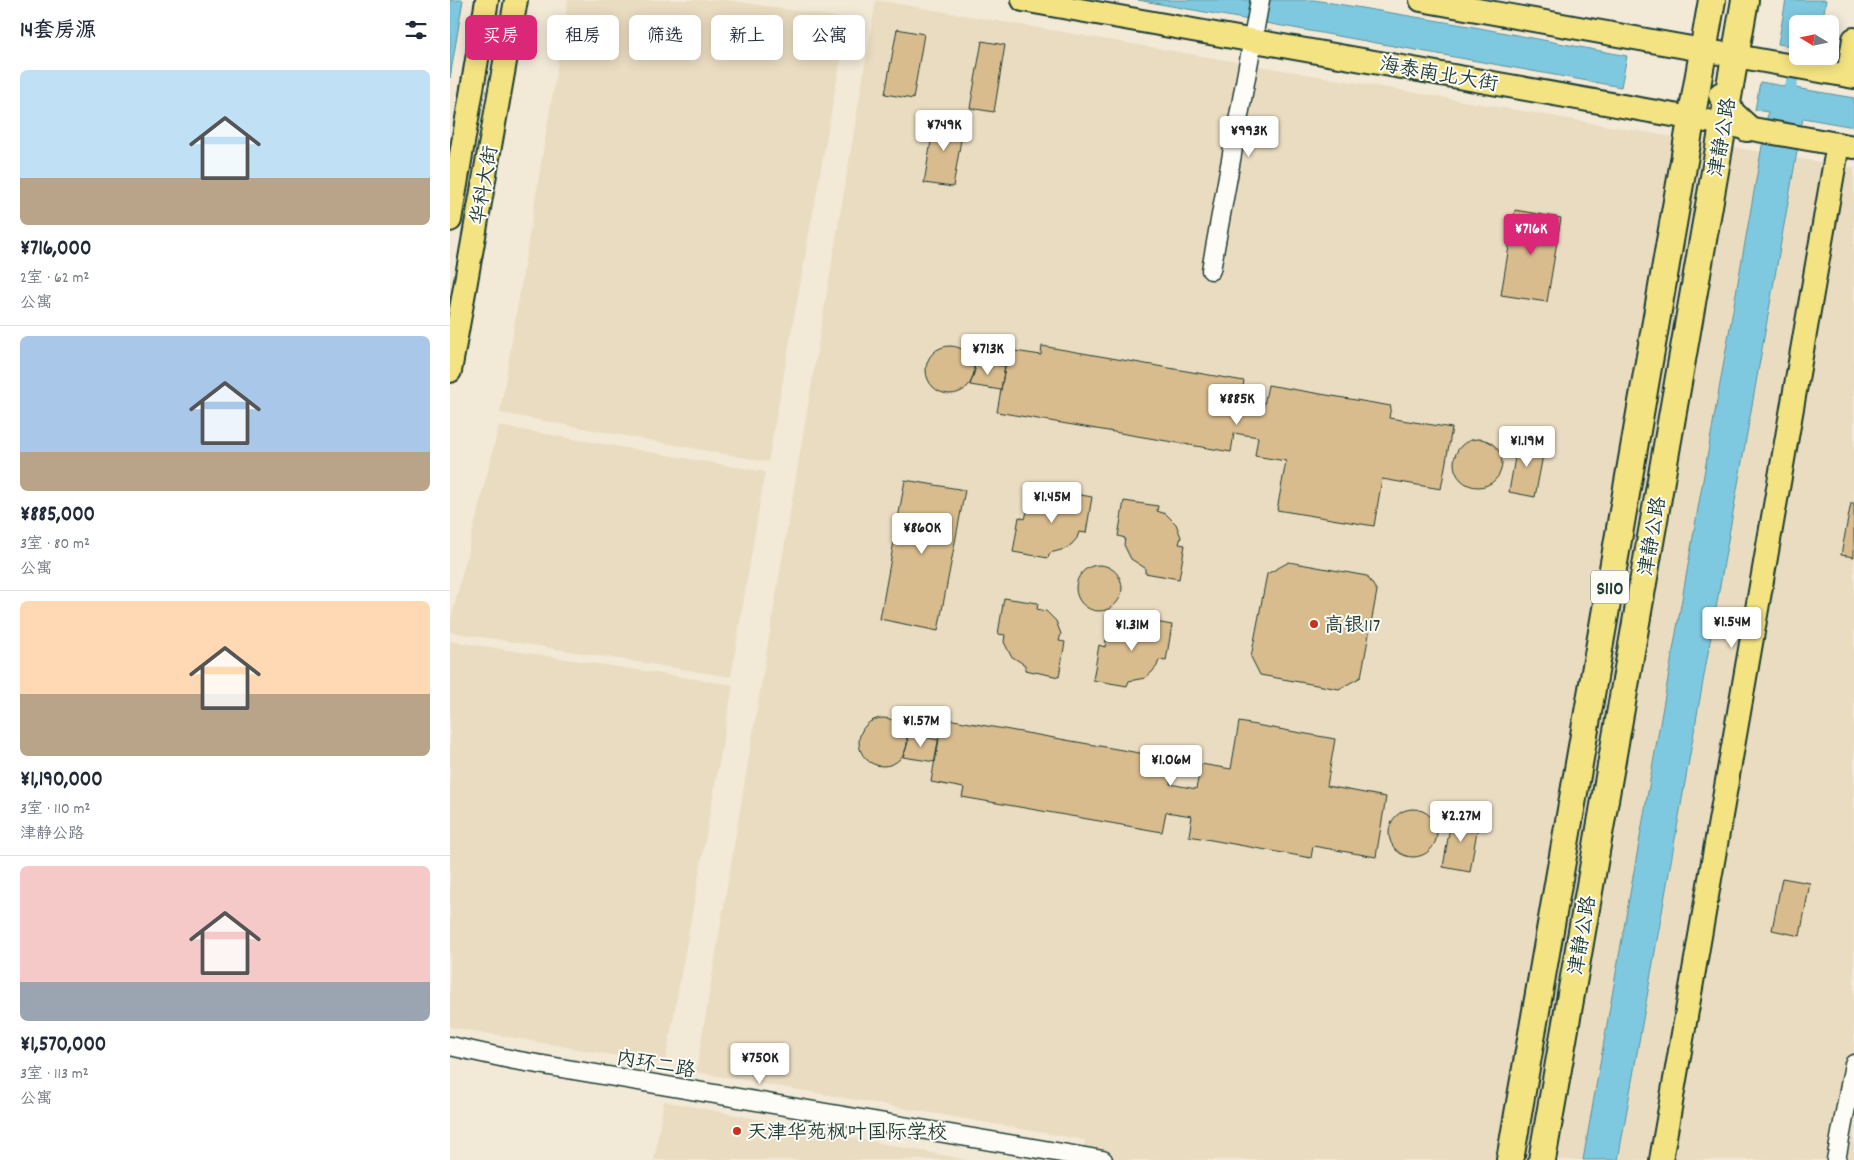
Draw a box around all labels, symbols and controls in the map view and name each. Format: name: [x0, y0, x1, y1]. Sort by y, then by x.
chip: 买房: [465, 15, 537, 60]
chip: 租房: [547, 15, 619, 60]
chip: 筛选: [629, 15, 701, 60]
chip: 新上: [711, 15, 783, 60]
chip: 公寓: [793, 15, 865, 60]
north arrow: [1789, 15, 1839, 65]
map controls: [1789, 15, 1839, 65]
icon: filters: [402, 16, 430, 44]
text: 14套房源: [20, 17, 96, 47]
street label: 海泰南北大街: [1377, 52, 1500, 100]
street label: 津静公路: [1703, 95, 1745, 179]
icon: home: [180, 103, 270, 193]
pin: ¥749K: [909, 110, 979, 152]
text: ¥749K: [926, 114, 962, 137]
pin: ¥993K: [1214, 116, 1284, 158]
text: ¥993K: [1231, 120, 1267, 143]
street label: 华科大街: [465, 144, 507, 227]
pin: ¥716K: [1496, 214, 1566, 256]
text: ¥716K: [1515, 218, 1547, 241]
text: ¥716,000: [20, 235, 91, 265]
text: 2室 · 62 m²: [20, 267, 89, 290]
text: 公寓: [20, 292, 52, 315]
pin: ¥713K: [953, 334, 1023, 376]
text: ¥713K: [972, 338, 1004, 361]
icon: home: [180, 368, 270, 458]
pin: ¥885K: [1202, 384, 1272, 426]
text: ¥885K: [1219, 388, 1255, 411]
pin: ¥1.19M: [1486, 426, 1568, 468]
text: ¥1.19M: [1510, 430, 1544, 453]
pin: ¥1.45M: [1011, 482, 1093, 524]
text: ¥1.45M: [1033, 486, 1071, 509]
street label: 津静公路: [1633, 494, 1675, 578]
text: ¥885,000: [20, 501, 95, 531]
pin: ¥860K: [887, 512, 957, 555]
text: ¥860K: [903, 517, 941, 540]
text: 3室 · 80 m²: [20, 533, 90, 556]
text: 公寓: [20, 558, 52, 581]
road number: S110: [1591, 570, 1629, 604]
pin: ¥1.54M: [1691, 606, 1773, 649]
pin: ¥1.31M: [1091, 610, 1173, 652]
text: ¥1.54M: [1713, 611, 1751, 634]
place label: 高银117: [1324, 613, 1380, 641]
text: ¥1.31M: [1115, 614, 1149, 637]
marker: 高银117: [1308, 618, 1320, 630]
icon: home: [180, 633, 270, 723]
pin: ¥1.57M: [880, 706, 962, 748]
text: ¥1.57M: [903, 710, 939, 733]
pin: ¥1.06M: [1130, 744, 1212, 787]
text: ¥1.06M: [1151, 749, 1191, 772]
text: ¥1,190,000: [20, 766, 103, 796]
text: 3室 · 110 m²: [20, 798, 90, 821]
pin: ¥2.27M: [1420, 800, 1502, 843]
text: ¥2.27M: [1441, 805, 1481, 828]
text: 津静公路: [20, 823, 84, 846]
street label: 津静公路: [1563, 893, 1605, 977]
icon: home: [180, 898, 270, 988]
text: ¥1,570,000: [20, 1031, 106, 1061]
pin: ¥750K: [725, 1042, 795, 1085]
street label: 内环二路: [614, 1045, 698, 1087]
text: ¥750K: [741, 1047, 779, 1070]
text: 3室 · 113 m²: [20, 1063, 89, 1086]
text: 公寓: [20, 1088, 52, 1111]
place label: 天津华苑枫叶国际学校: [747, 1120, 947, 1148]
marker: 天津华苑枫叶国际学校: [731, 1125, 743, 1137]

